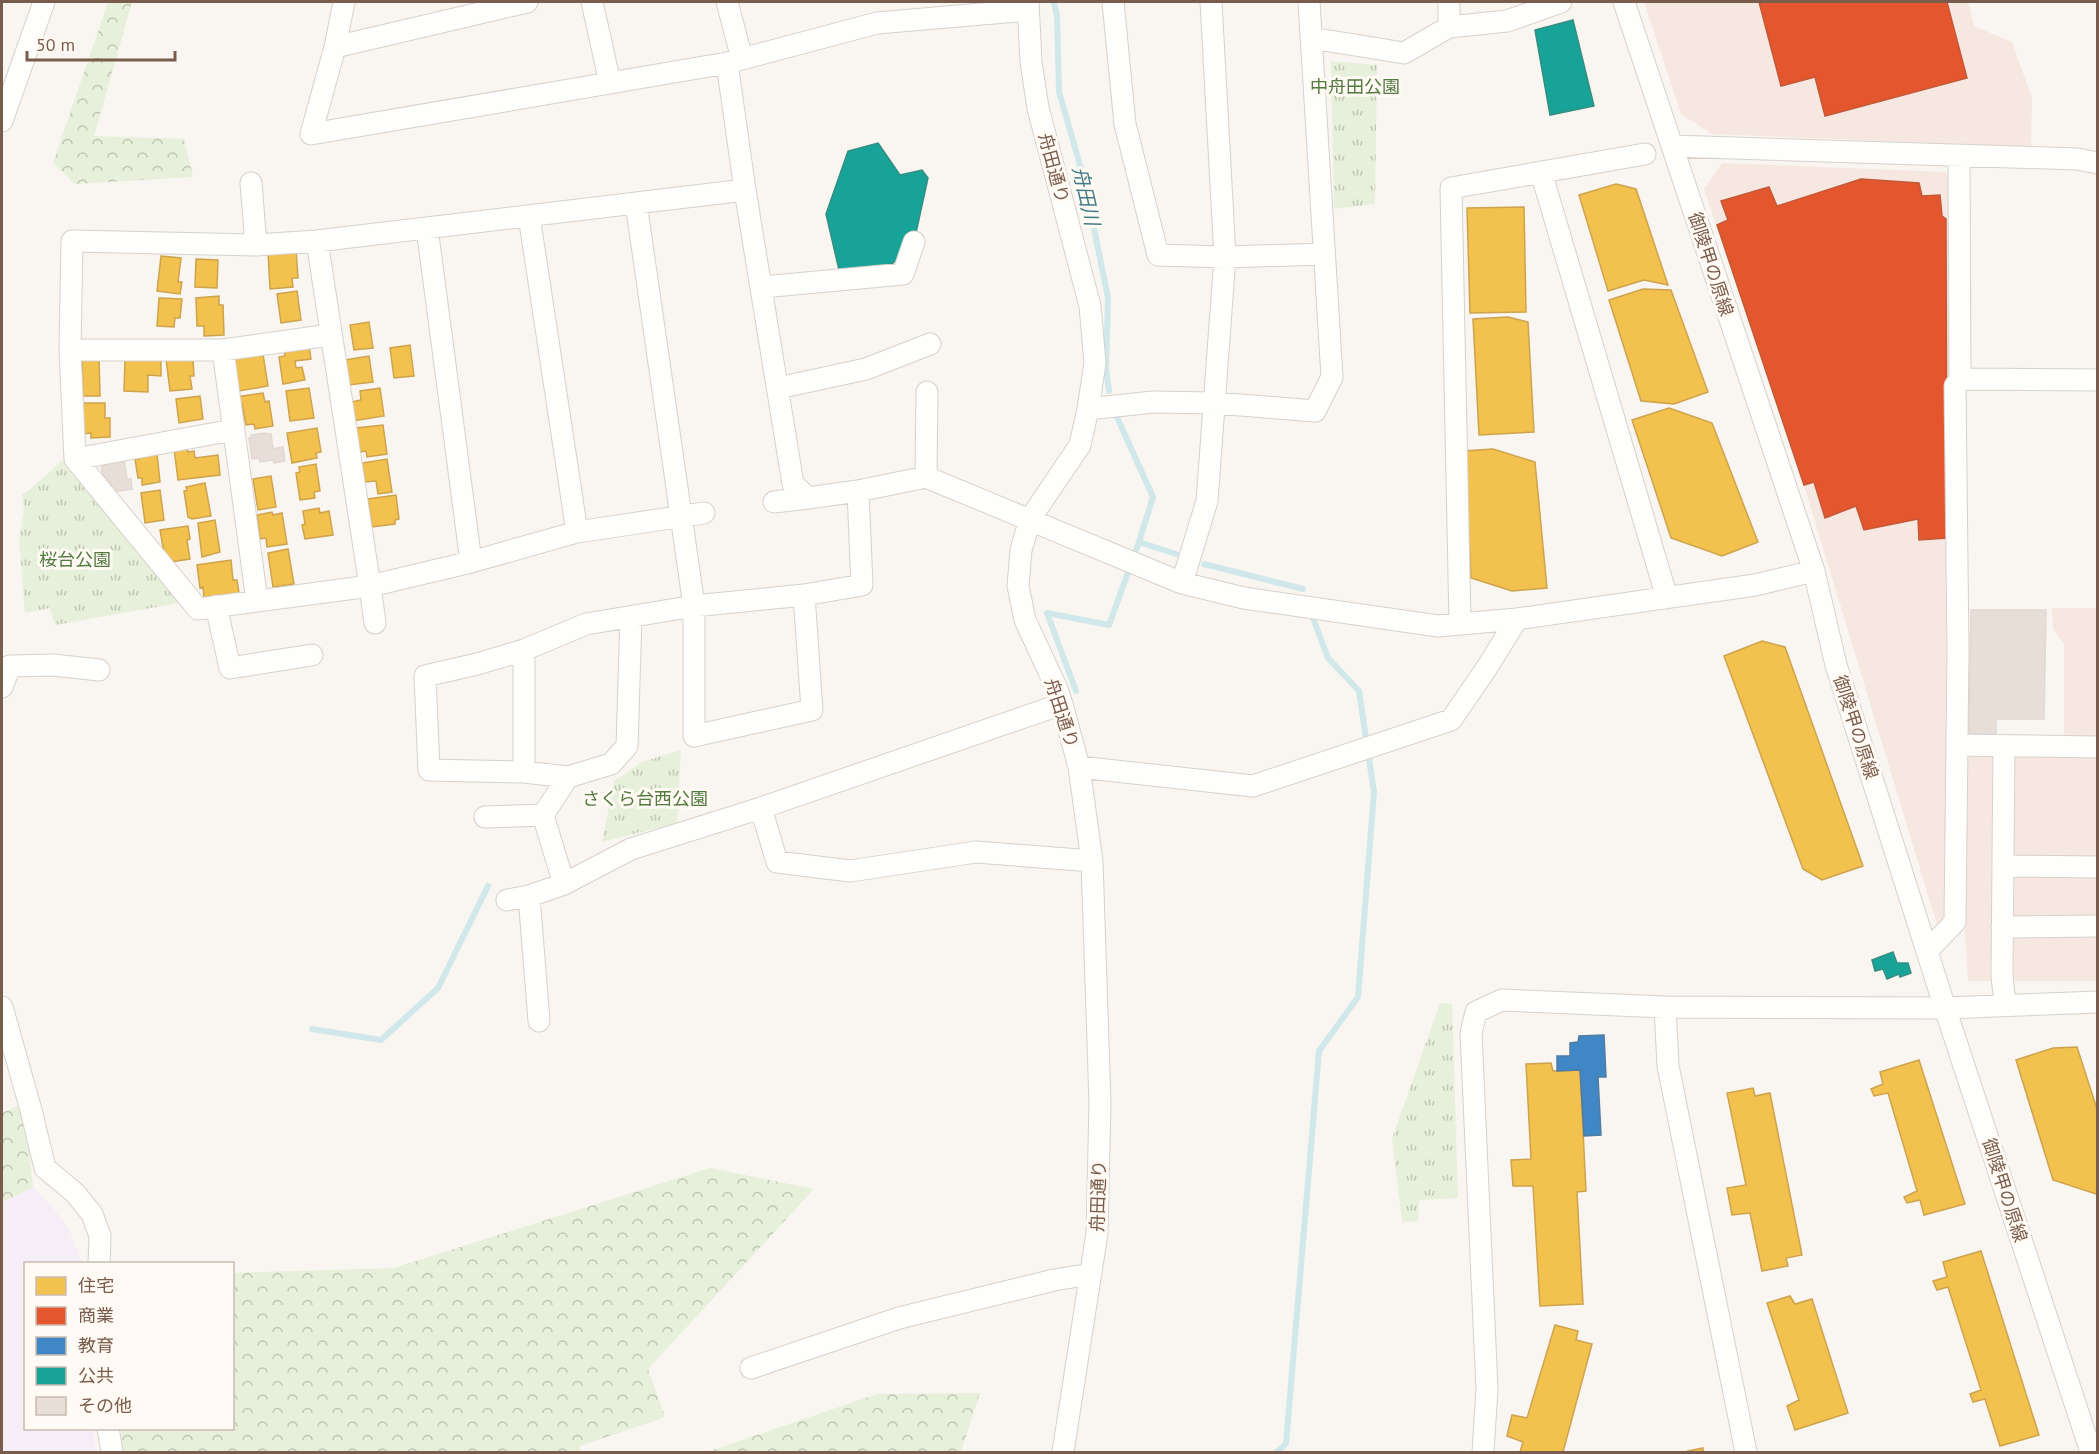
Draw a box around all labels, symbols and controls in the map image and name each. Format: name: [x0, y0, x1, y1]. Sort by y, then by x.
scale bar: [27, 24, 176, 62]
text: 50 m: [36, 33, 75, 56]
park label: 中舟田公園: [1310, 75, 1400, 98]
street label: 舟田通り: [1034, 130, 1074, 206]
water label: 舟田川: [1067, 164, 1106, 230]
street label: 御陵甲の原線: [1683, 209, 1739, 319]
park label: 桜台公園: [39, 548, 111, 571]
street label: 御陵甲の原線: [1828, 672, 1884, 782]
street label: 舟田通り: [1040, 675, 1084, 751]
park label: さくら台西公園: [582, 787, 708, 810]
street label: 御陵甲の原線: [1977, 1135, 2033, 1245]
street label: 舟田通り: [1085, 1160, 1111, 1232]
legend: [24, 1262, 234, 1430]
text: 住宅: [78, 1274, 114, 1297]
text: 商業: [78, 1304, 114, 1327]
text: 教育: [78, 1334, 114, 1357]
text: 公共: [78, 1364, 114, 1387]
text: その他: [78, 1394, 132, 1417]

